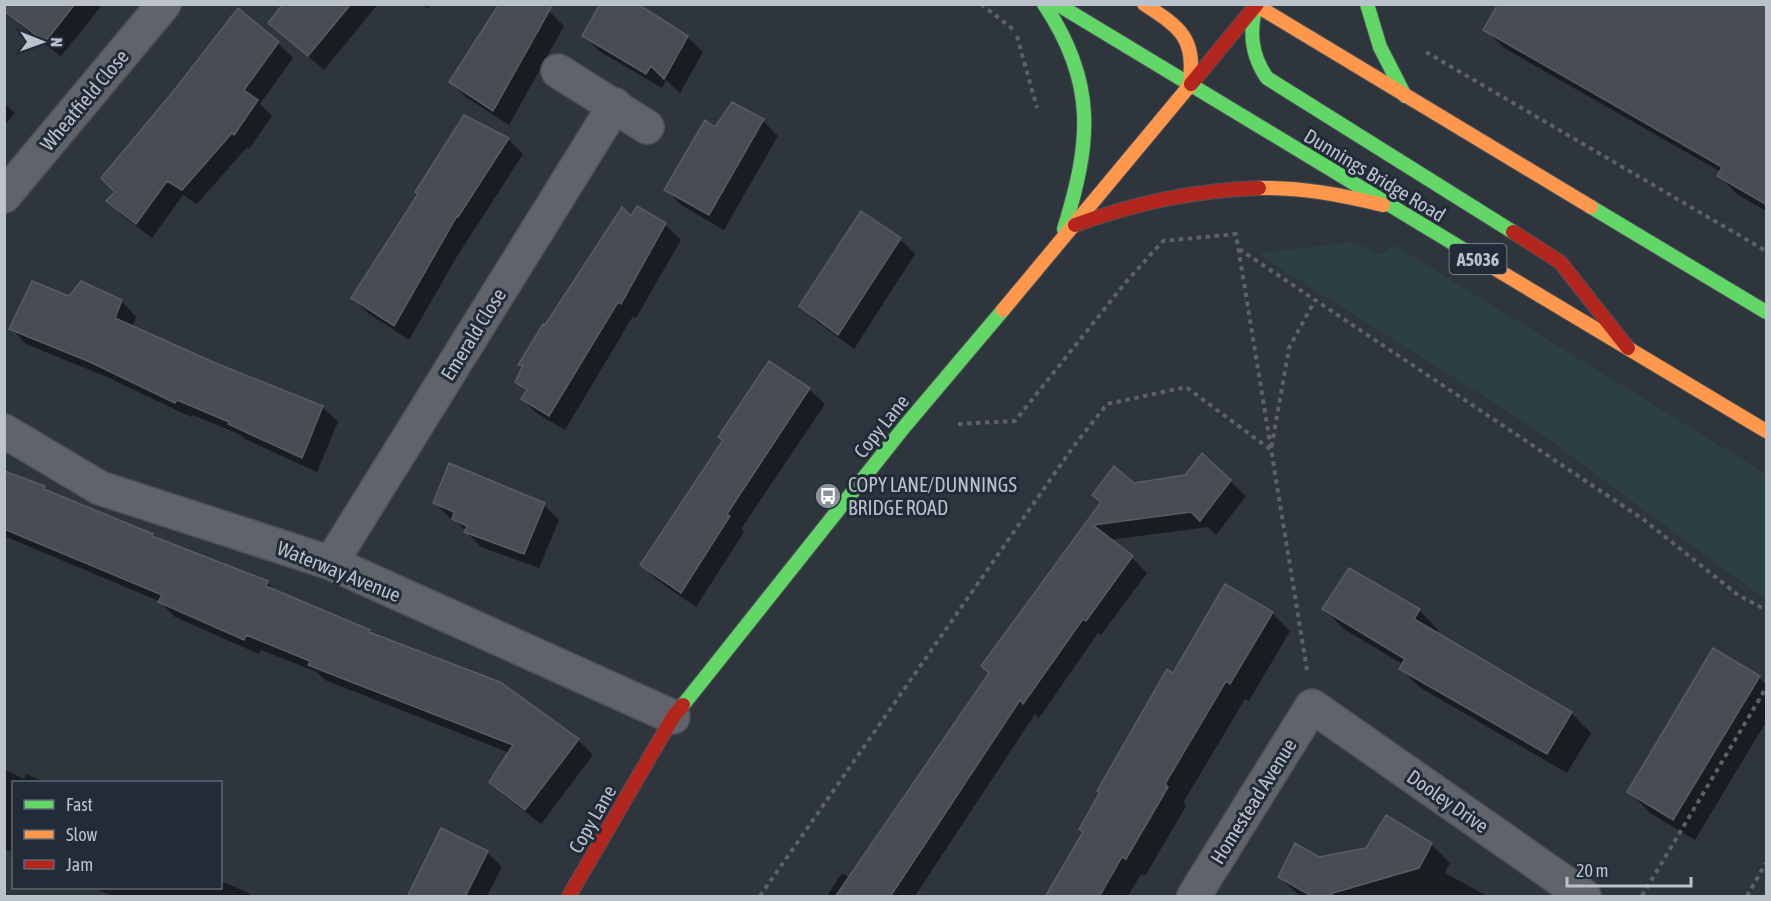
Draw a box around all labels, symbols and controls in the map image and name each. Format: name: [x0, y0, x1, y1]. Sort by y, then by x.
north arrow: [12, 12, 72, 72]
text: N: [48, 37, 66, 47]
street label: Wheatfield Close: [35, 45, 133, 155]
street label: Dunnings Bridge Road: [1300, 124, 1450, 226]
road number: A5036: [1450, 244, 1506, 274]
street label: Emerald Close: [436, 284, 510, 384]
street label: Copy Lane: [849, 390, 913, 462]
place label: COPY LANE/DUNNINGS BRIDGE ROAD: [848, 473, 1017, 519]
bus stop icon: COPY LANE/DUNNINGS BRIDGE ROAD: [813, 481, 843, 511]
street label: Waterway Avenue: [274, 536, 404, 606]
street label: Homestead Avenue: [1205, 734, 1301, 868]
street label: Dooley Drive: [1403, 765, 1493, 837]
legend: [12, 781, 222, 889]
street label: Copy Lane: [563, 781, 621, 857]
text: Fast: [66, 794, 93, 815]
text: Slow: [66, 824, 97, 845]
scale bar: [1567, 850, 1692, 888]
text: Jam: [66, 854, 93, 875]
text: 20 m: [1576, 860, 1608, 881]

